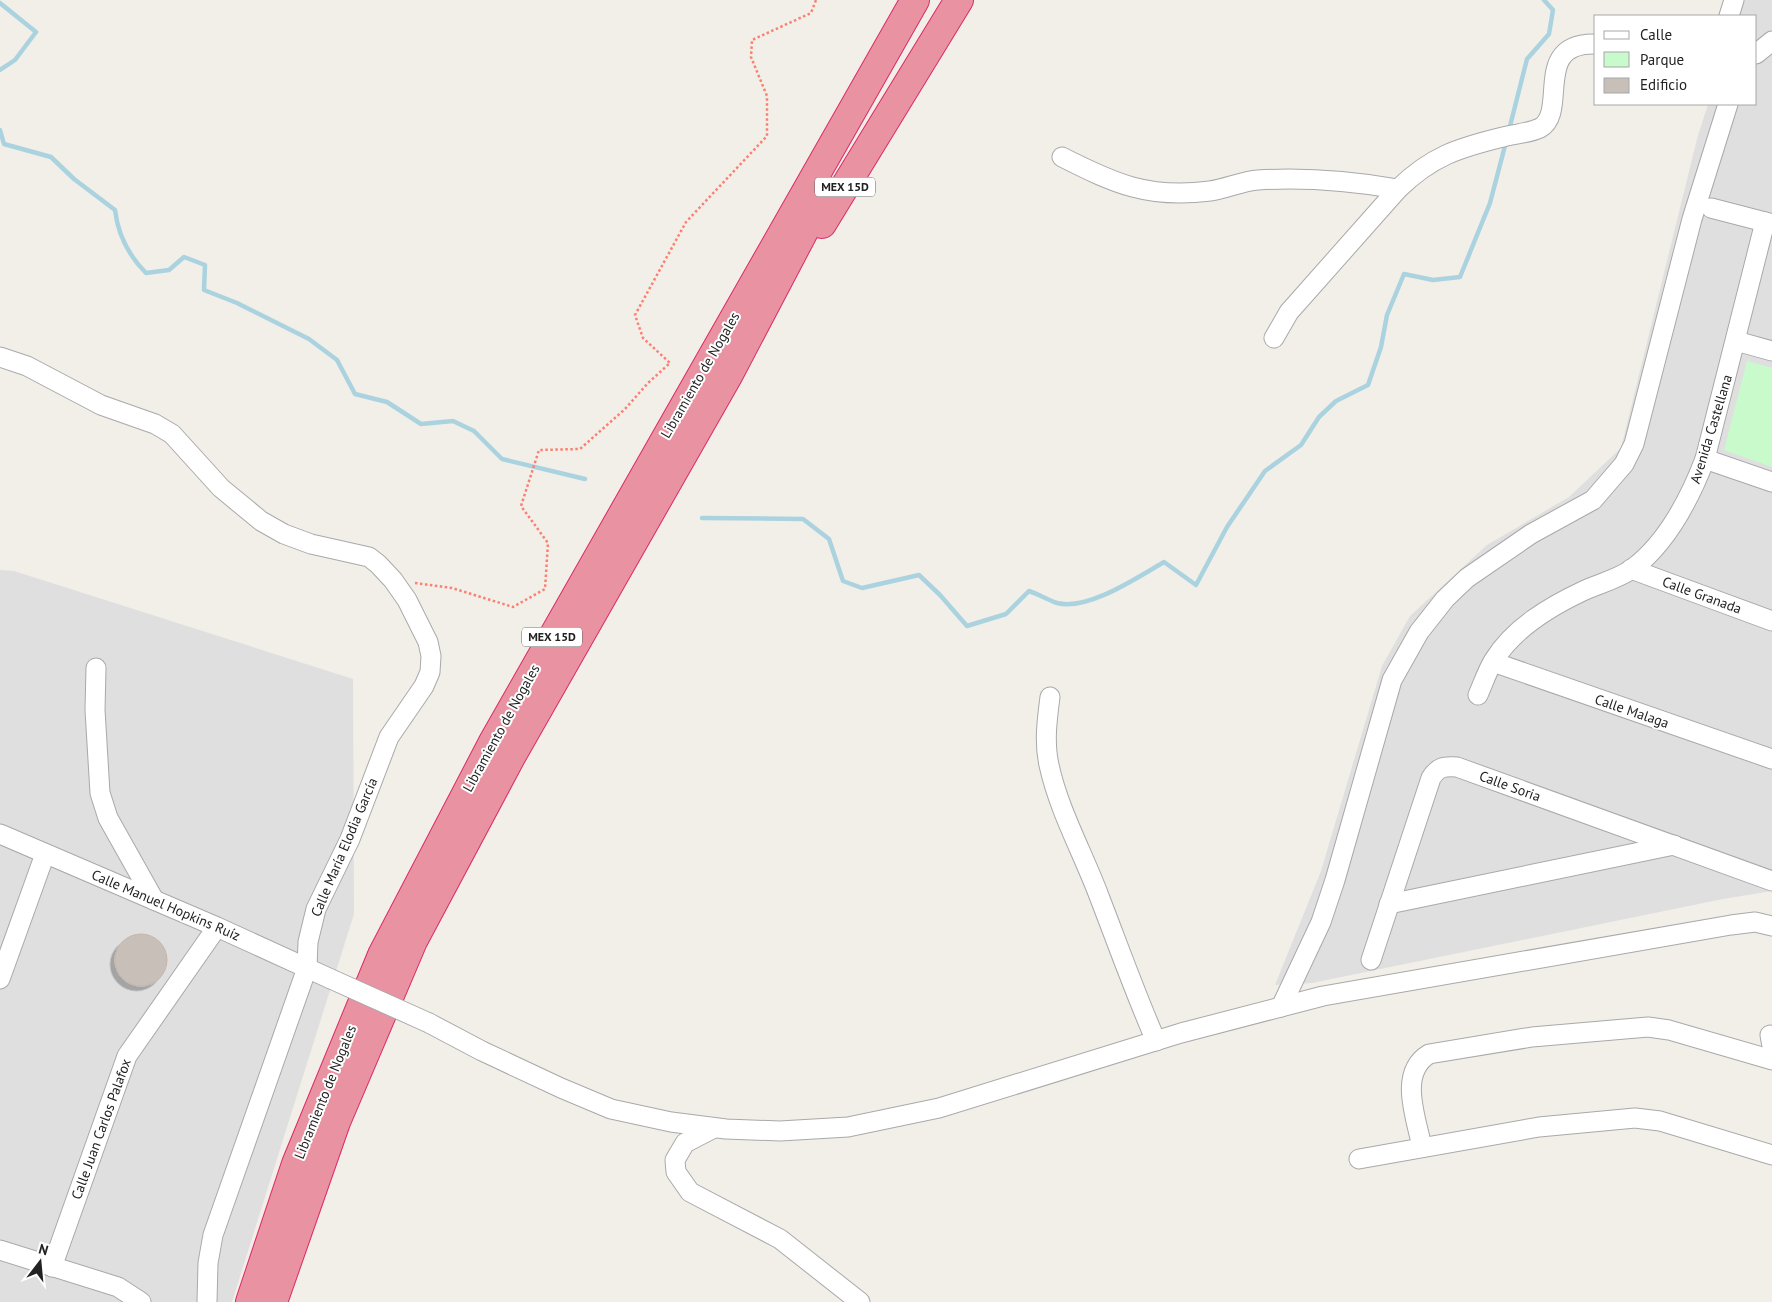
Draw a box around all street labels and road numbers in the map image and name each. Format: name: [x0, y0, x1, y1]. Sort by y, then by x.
road number: MEX 15D: [815, 178, 875, 196]
street label: Libramiento de Nogales: [656, 309, 744, 441]
street label: Avenida Castellana: [1686, 372, 1736, 486]
street label: Calle Granada: [1660, 572, 1744, 618]
road number: MEX 15D: [522, 628, 582, 646]
street label: Libramiento de Nogales: [459, 661, 544, 795]
street label: Calle Malaga: [1593, 690, 1671, 732]
street label: Calle Soria: [1477, 767, 1543, 805]
street label: Calle María Elodia García: [307, 775, 381, 919]
street label: Calle Manuel Hopkins Ruíz: [89, 865, 243, 945]
street label: Libramiento de Nogales: [290, 1022, 360, 1162]
street label: Calle Juan Carlos Palafox: [67, 1056, 135, 1202]

